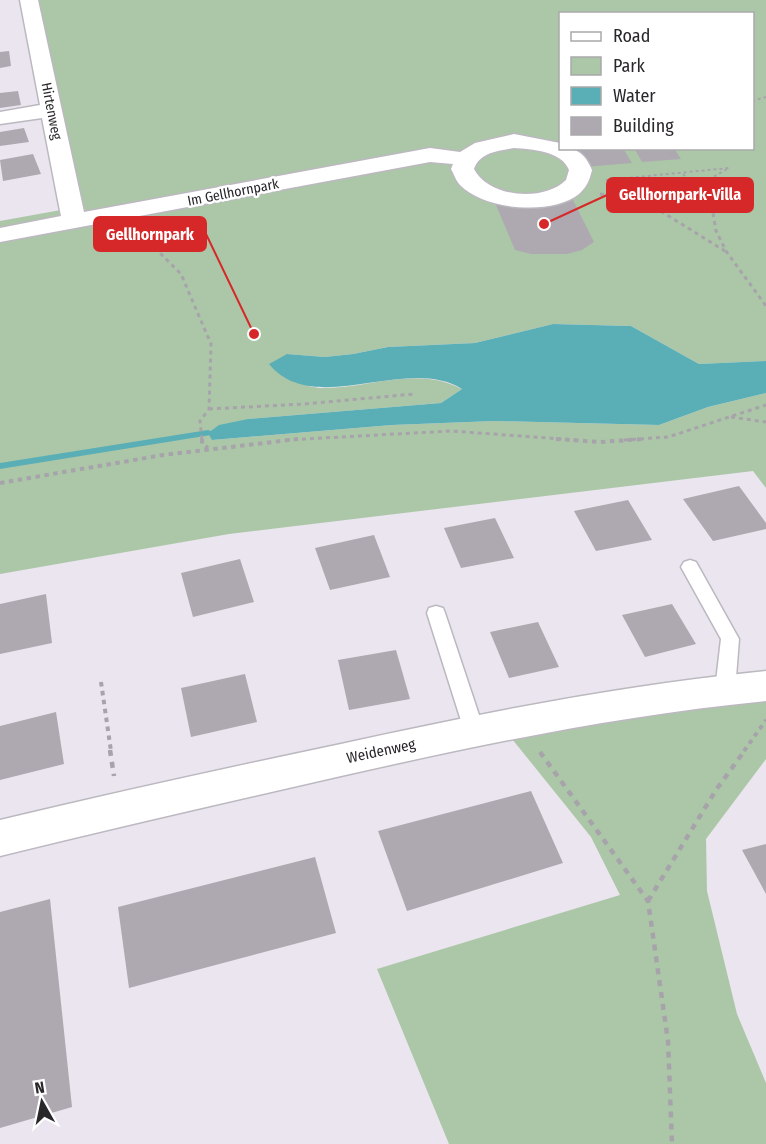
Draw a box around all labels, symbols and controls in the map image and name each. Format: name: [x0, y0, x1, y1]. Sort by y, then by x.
legend: [559, 12, 754, 150]
text: Road: [613, 25, 650, 47]
text: Park: [613, 55, 646, 77]
street label: Hirtenweg: [38, 81, 65, 142]
text: Water: [613, 85, 656, 107]
text: Building: [613, 115, 674, 137]
street label: Im Gellhornpark: [186, 175, 281, 210]
callout: Gellhornpark-Villa: [607, 178, 753, 212]
text: Gellhornpark-Villa: [619, 185, 741, 204]
callout: Gellhornpark: [94, 217, 206, 251]
text: Gellhornpark: [106, 225, 195, 244]
street label: Weidenweg: [345, 735, 417, 767]
north arrow: [12, 1072, 72, 1132]
text: N: [34, 1078, 46, 1098]

